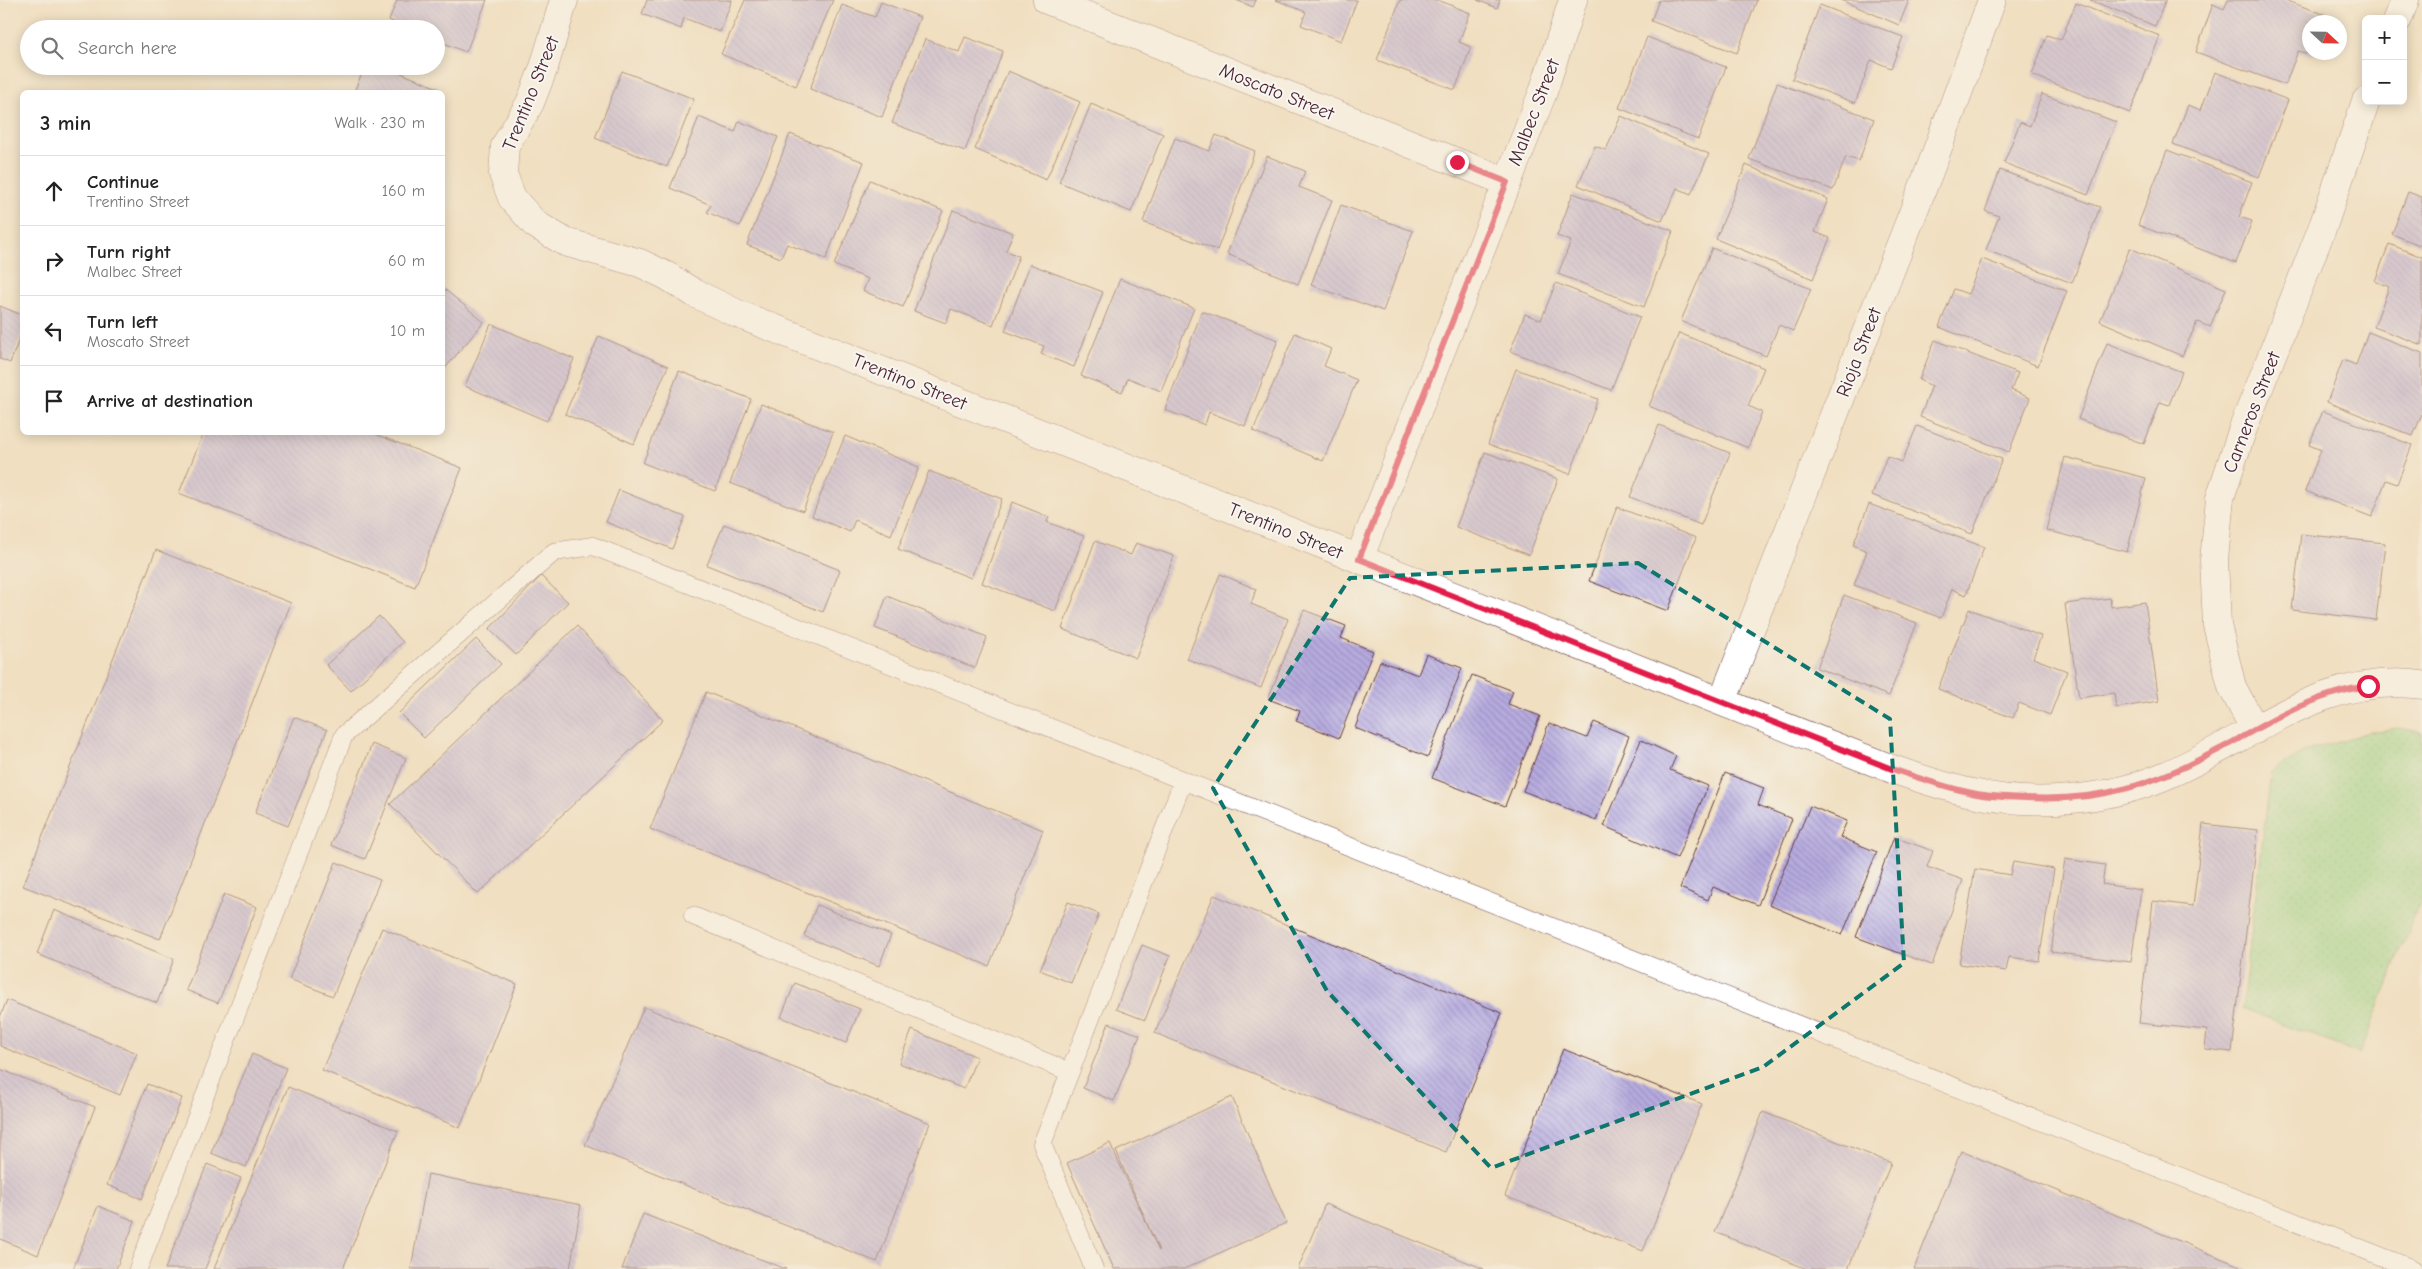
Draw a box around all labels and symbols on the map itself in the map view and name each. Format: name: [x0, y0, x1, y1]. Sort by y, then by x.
north arrow: [2302, 15, 2347, 60]
street label: Trentino Street: [498, 32, 564, 154]
street label: Malbec Street: [1503, 55, 1565, 169]
street label: Moscato Street: [1216, 59, 1338, 125]
route end: [1446, 151, 1469, 174]
street label: Rioja Street: [1832, 304, 1886, 400]
street label: Carneros Street: [2219, 348, 2285, 476]
street label: Trentino Street: [849, 349, 971, 415]
street label: Trentino Street: [1225, 498, 1347, 564]
route start: [2357, 675, 2380, 698]

